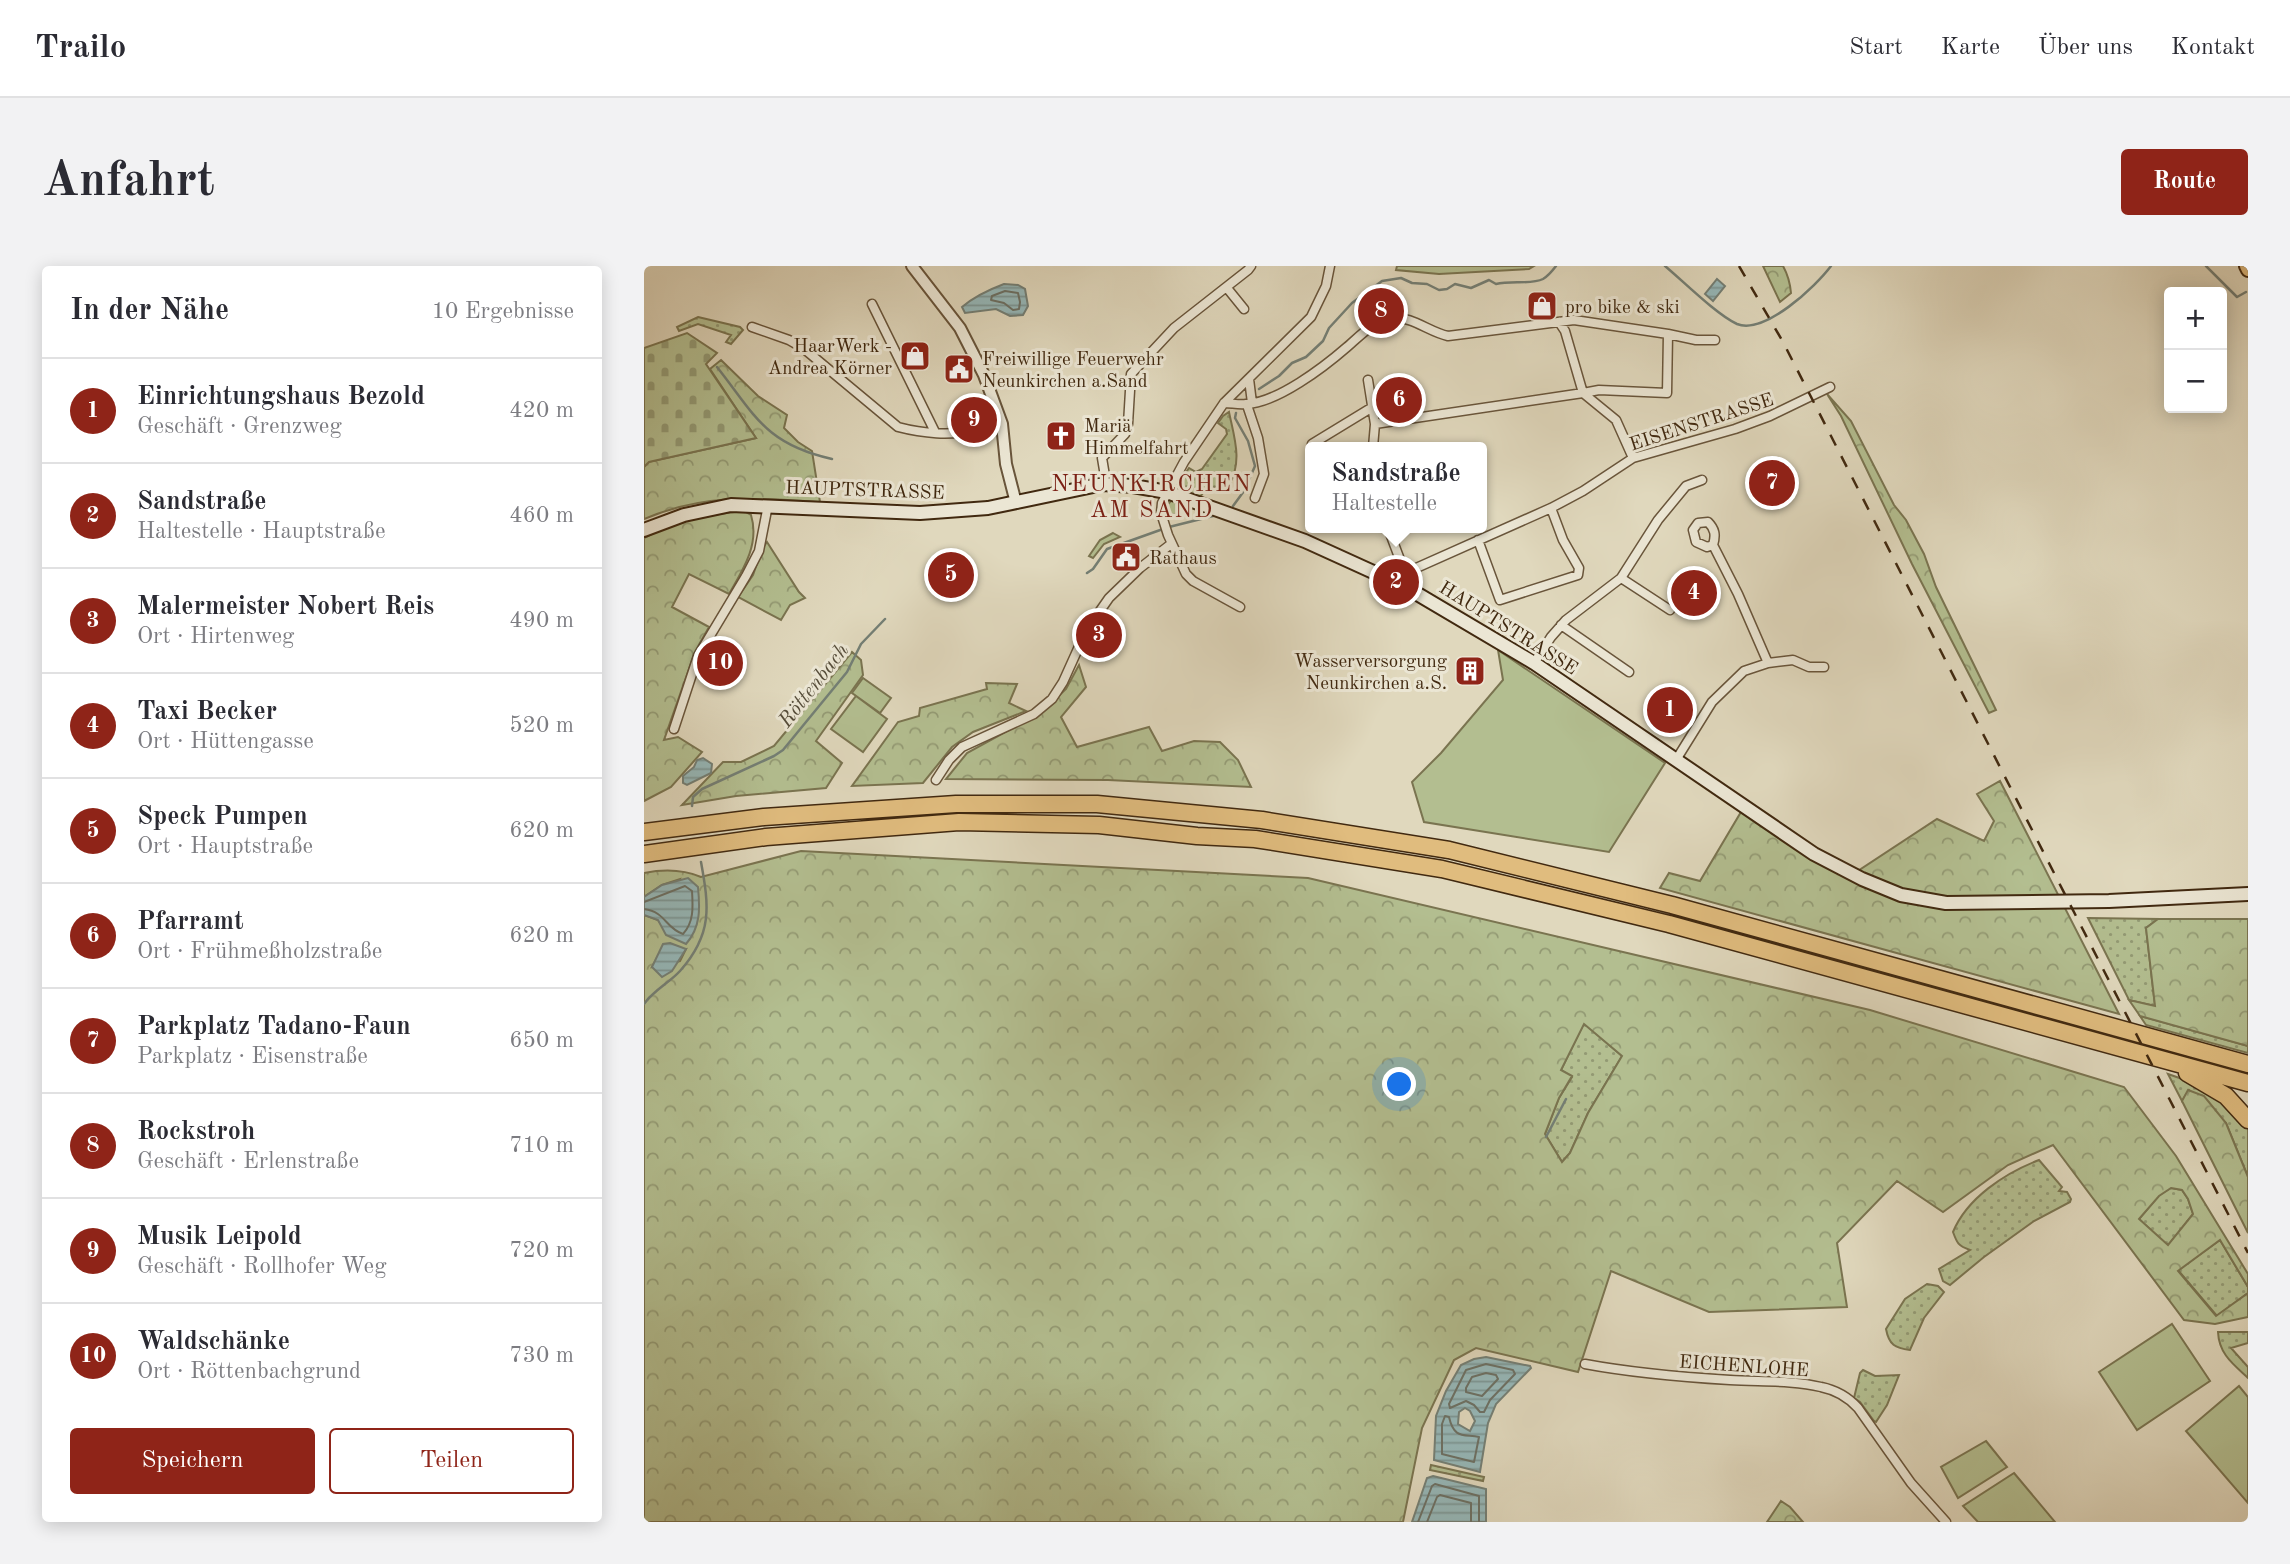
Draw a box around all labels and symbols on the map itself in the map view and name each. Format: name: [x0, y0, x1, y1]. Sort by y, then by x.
pin: 8: [1358, 285, 1404, 337]
shop icon: pro bike & ski: [1525, 289, 1559, 323]
place label: pro bike & ski: [1565, 299, 1680, 318]
place label: HaarWerk - Andrea Körner: [768, 338, 892, 379]
shop icon: HaarWerk - Andrea Körner: [898, 339, 932, 373]
place label: Freiwillige Feuerwehr Neunkirchen a.Sand: [982, 351, 1164, 392]
public building icon: Freiwillige Feuerwehr Neunkirchen a.Sand: [942, 352, 976, 386]
pin: 6: [1376, 374, 1422, 426]
street label: EISENSTRASSE: [1627, 391, 1776, 456]
pin: 9: [951, 394, 997, 446]
place label: Mariä Himmelfahrt: [1084, 418, 1189, 459]
church icon: Mariä Himmelfahrt: [1044, 419, 1078, 453]
pin: 7: [1749, 457, 1795, 509]
district label: NEUNKIRCHEN AM SAND: [1051, 473, 1253, 522]
street label: HAUPTSTRASSE: [785, 479, 945, 504]
public building icon: Rathaus: [1109, 540, 1143, 574]
pin: 5: [928, 549, 974, 601]
place label: Rathaus: [1149, 550, 1217, 569]
pin: 2: [1373, 556, 1419, 608]
pin: 4: [1671, 567, 1717, 619]
street label: HAUPTSTRASSE: [1435, 579, 1580, 679]
pin: 3: [1076, 609, 1122, 661]
pin: 10: [697, 637, 743, 689]
water label: Röttenbach: [775, 640, 853, 733]
place label: Wasserversorgung Neunkirchen a.S.: [1294, 653, 1448, 694]
building icon: Wasserversorgung Neunkirchen a.S.: [1453, 654, 1487, 688]
pin: 1: [1647, 684, 1693, 736]
your location: [1382, 1067, 1416, 1101]
street label: EICHENLOHE: [1678, 1353, 1809, 1382]

